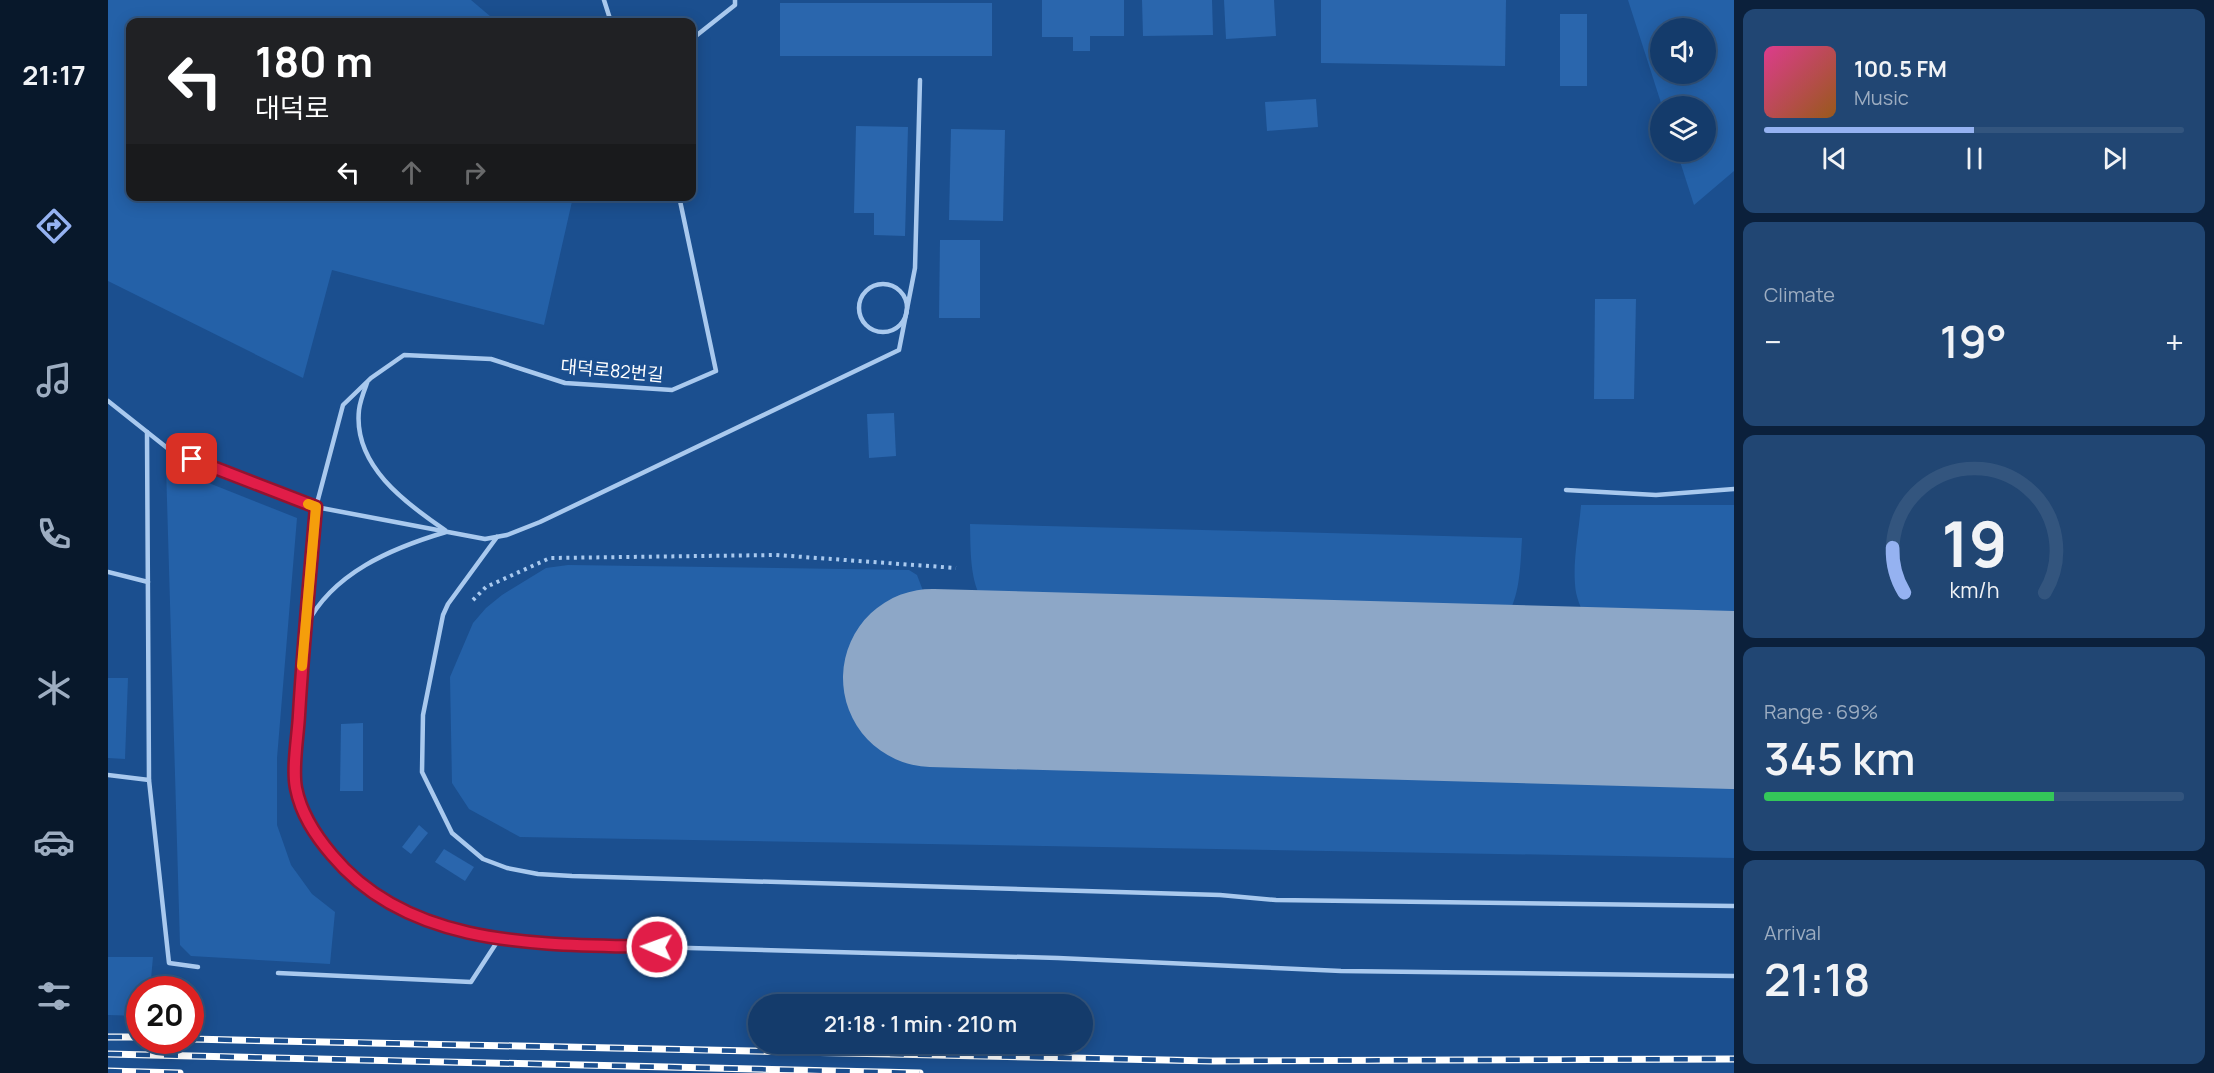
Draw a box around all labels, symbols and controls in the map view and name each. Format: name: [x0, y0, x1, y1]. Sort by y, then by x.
map controls: [1650, 18, 1716, 162]
button: sound: [1650, 18, 1716, 84]
text: 180 m: [255, 32, 373, 90]
icon: left: [156, 42, 234, 120]
text: 100.5 FM: [1854, 54, 1947, 84]
text: 21:17: [22, 56, 86, 93]
text: Music: [1854, 84, 1909, 111]
text: 대덕로: [255, 89, 330, 126]
button: layers: [1650, 96, 1716, 162]
icon: previous: [1818, 142, 1851, 175]
icon: pause: [1958, 142, 1991, 175]
icon: next: [2098, 142, 2131, 175]
icon: left: [332, 156, 365, 189]
icon: ahead: [395, 156, 428, 189]
icon: right: [458, 156, 491, 189]
icon: directions: [33, 205, 75, 247]
text: Climate: [1764, 281, 1835, 308]
text: 19°: [1940, 310, 2007, 372]
text: −: [1764, 319, 1782, 364]
text: +: [2165, 319, 2184, 364]
street label: 대덕로82번길: [559, 354, 665, 386]
icon: music: [33, 359, 75, 401]
pin: [166, 433, 217, 484]
icon: arrive: [175, 442, 208, 475]
text: 19: [1941, 501, 2007, 587]
icon: phone: [33, 513, 75, 555]
text: km/h: [1949, 576, 1999, 605]
icon: climate: [33, 667, 75, 709]
text: Range · 69%: [1764, 698, 1878, 725]
text: 345 km: [1764, 727, 1915, 789]
icon: car: [33, 821, 75, 863]
position arrow: [625, 915, 689, 979]
text: Arrival: [1764, 919, 1821, 946]
text: 21:18: [1764, 948, 1870, 1010]
icon: filters: [33, 975, 75, 1017]
speed limit sign: 20: [126, 976, 204, 1054]
text: 21:18 · 1 min · 210 m: [824, 1009, 1017, 1039]

